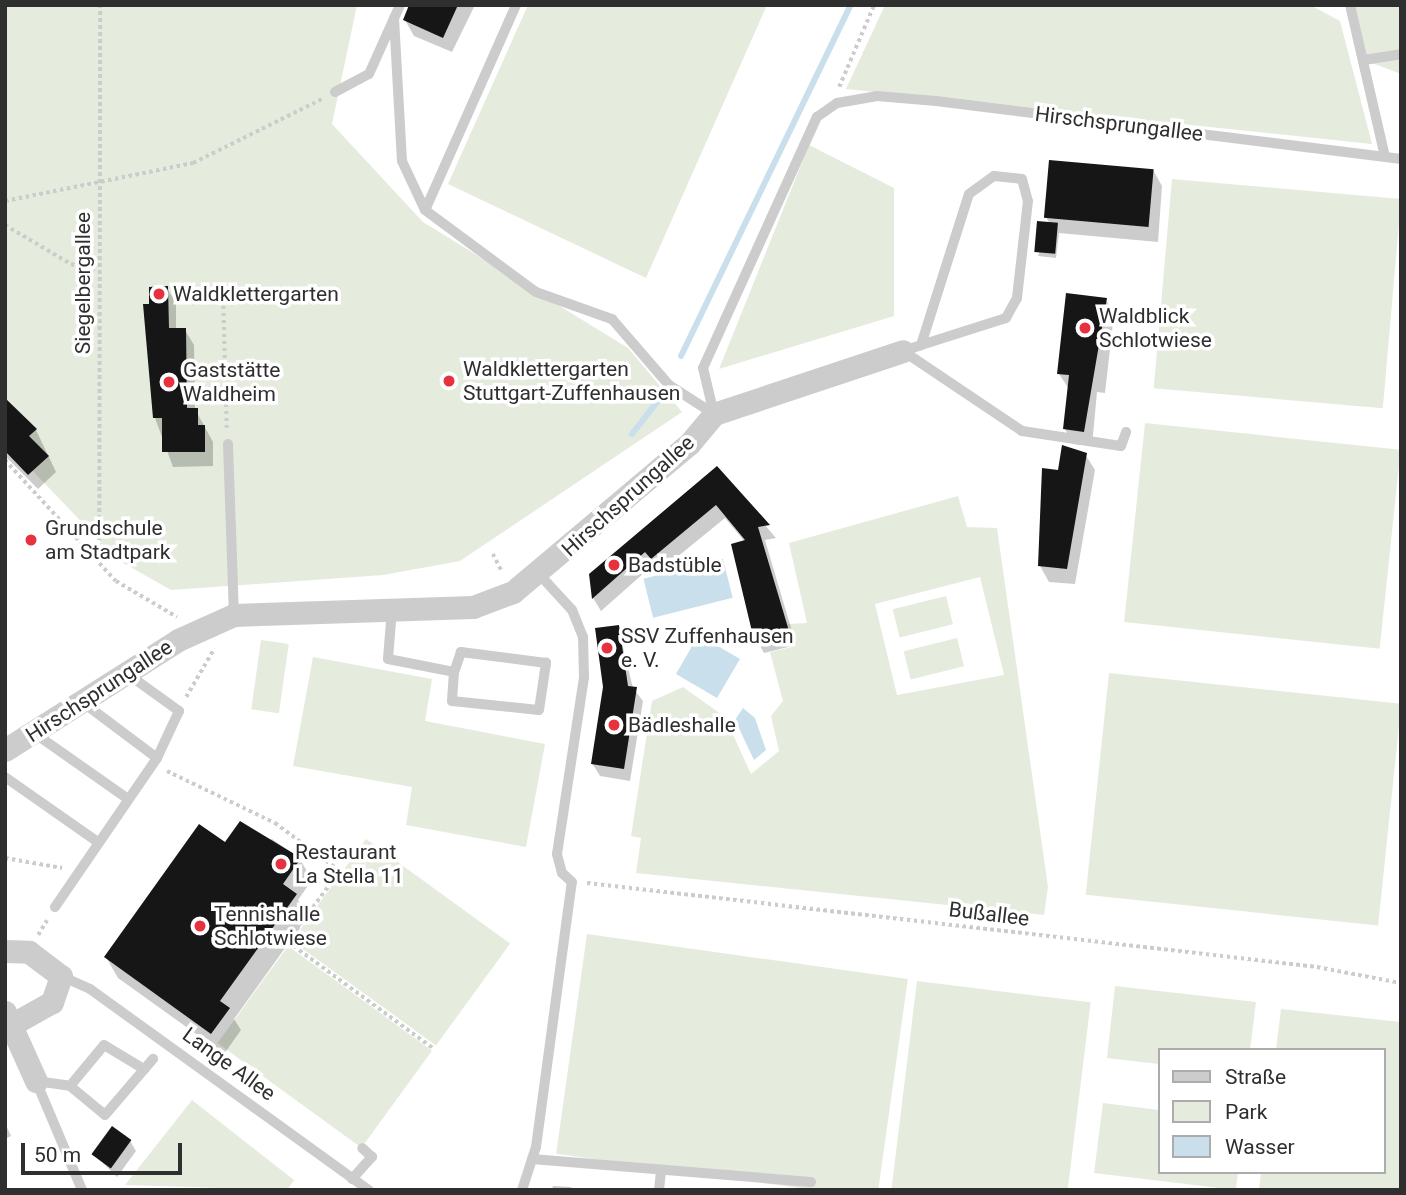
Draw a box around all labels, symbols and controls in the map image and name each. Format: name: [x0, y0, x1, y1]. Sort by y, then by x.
street label: Hirschsprungallee: [1033, 101, 1205, 147]
street label: Siegelbergallee: [70, 212, 96, 354]
place label: Waldklettergarten: [173, 281, 339, 307]
marker: Waldklettergarten: [151, 286, 167, 302]
place label: Waldblick Schlotwiese: [1099, 303, 1212, 353]
marker: Waldblick Schlotwiese: [1077, 320, 1093, 336]
place label: Waldklettergarten Stuttgart-Zuffenhausen: [463, 356, 680, 406]
place label: Gaststätte Waldheim: [183, 357, 280, 407]
marker: Waldklettergarten Stuttgart-Zuffenhausen: [441, 373, 457, 389]
marker: Gaststätte Waldheim: [161, 374, 177, 390]
street label: Hirschsprungallee: [557, 430, 699, 562]
place label: Grundschule am Stadtpark: [45, 515, 170, 565]
marker: Grundschule am Stadtpark: [23, 532, 39, 548]
place label: Badstüble: [628, 552, 722, 578]
marker: Badstüble: [606, 557, 622, 573]
place label: SSV Zuffenhausen e. V.: [621, 623, 794, 673]
street label: Hirschsprungallee: [21, 634, 177, 748]
marker: SSV Zuffenhausen e. V.: [599, 640, 615, 656]
place label: Bädleshalle: [628, 712, 736, 738]
marker: Bädleshalle: [606, 717, 622, 733]
place label: Restaurant La Stella 11: [295, 839, 404, 889]
marker: Restaurant La Stella 11: [273, 856, 289, 872]
street label: Bußallee: [947, 897, 1031, 931]
place label: Tennishalle Schlotwiese: [214, 901, 327, 951]
marker: Tennishalle Schlotwiese: [192, 918, 208, 934]
street label: Lange Allee: [178, 1022, 280, 1106]
legend: [1158, 1048, 1385, 1174]
text: Straße: [1225, 1065, 1286, 1089]
text: Park: [1225, 1100, 1267, 1124]
scale bar: [24, 1128, 186, 1172]
text: Wasser: [1225, 1135, 1295, 1159]
text: 50 m: [34, 1143, 81, 1167]

